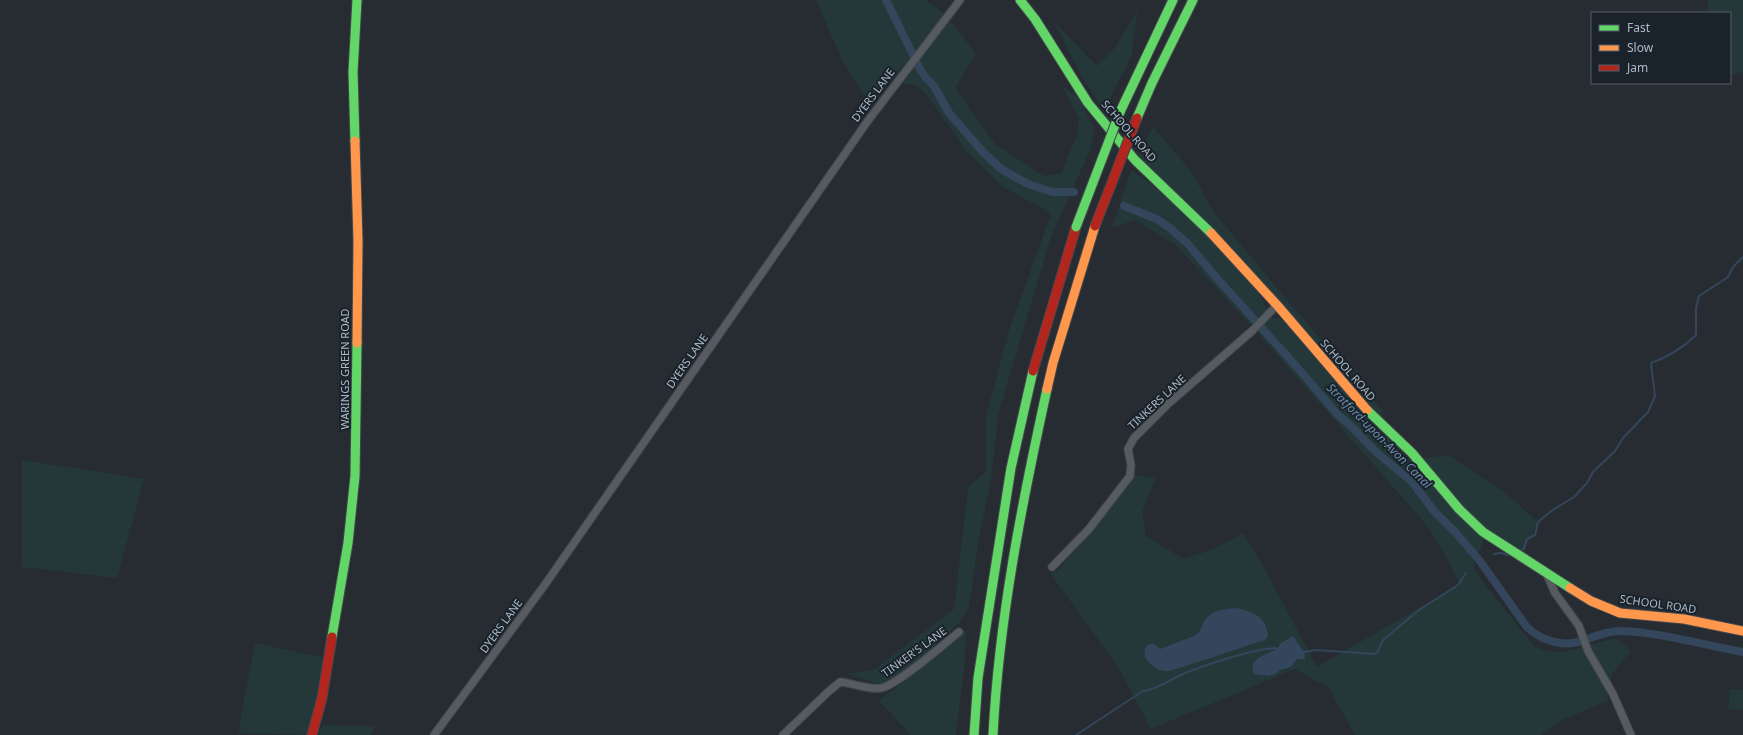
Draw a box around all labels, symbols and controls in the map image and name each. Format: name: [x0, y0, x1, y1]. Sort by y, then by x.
legend: [1591, 12, 1731, 84]
text: Fast: [1627, 19, 1651, 36]
text: Slow: [1627, 39, 1654, 56]
text: Jam: [1626, 59, 1648, 76]
street label: DYERS LANE: [848, 65, 898, 124]
street label: SCHOOL ROAD: [1098, 97, 1160, 165]
street label: WARINGS GREEN ROAD: [337, 308, 352, 430]
street label: DYERS LANE: [662, 330, 711, 391]
street label: SCHOOL ROAD: [1317, 336, 1379, 404]
street label: TINKERS LANE: [1124, 371, 1189, 432]
water label: Stratford-upon-Avon Canal: [1323, 379, 1436, 493]
street label: SCHOOL ROAD: [1619, 591, 1697, 616]
street label: DYERS LANE: [476, 596, 525, 656]
street label: TINKER'S LANE: [878, 623, 949, 680]

